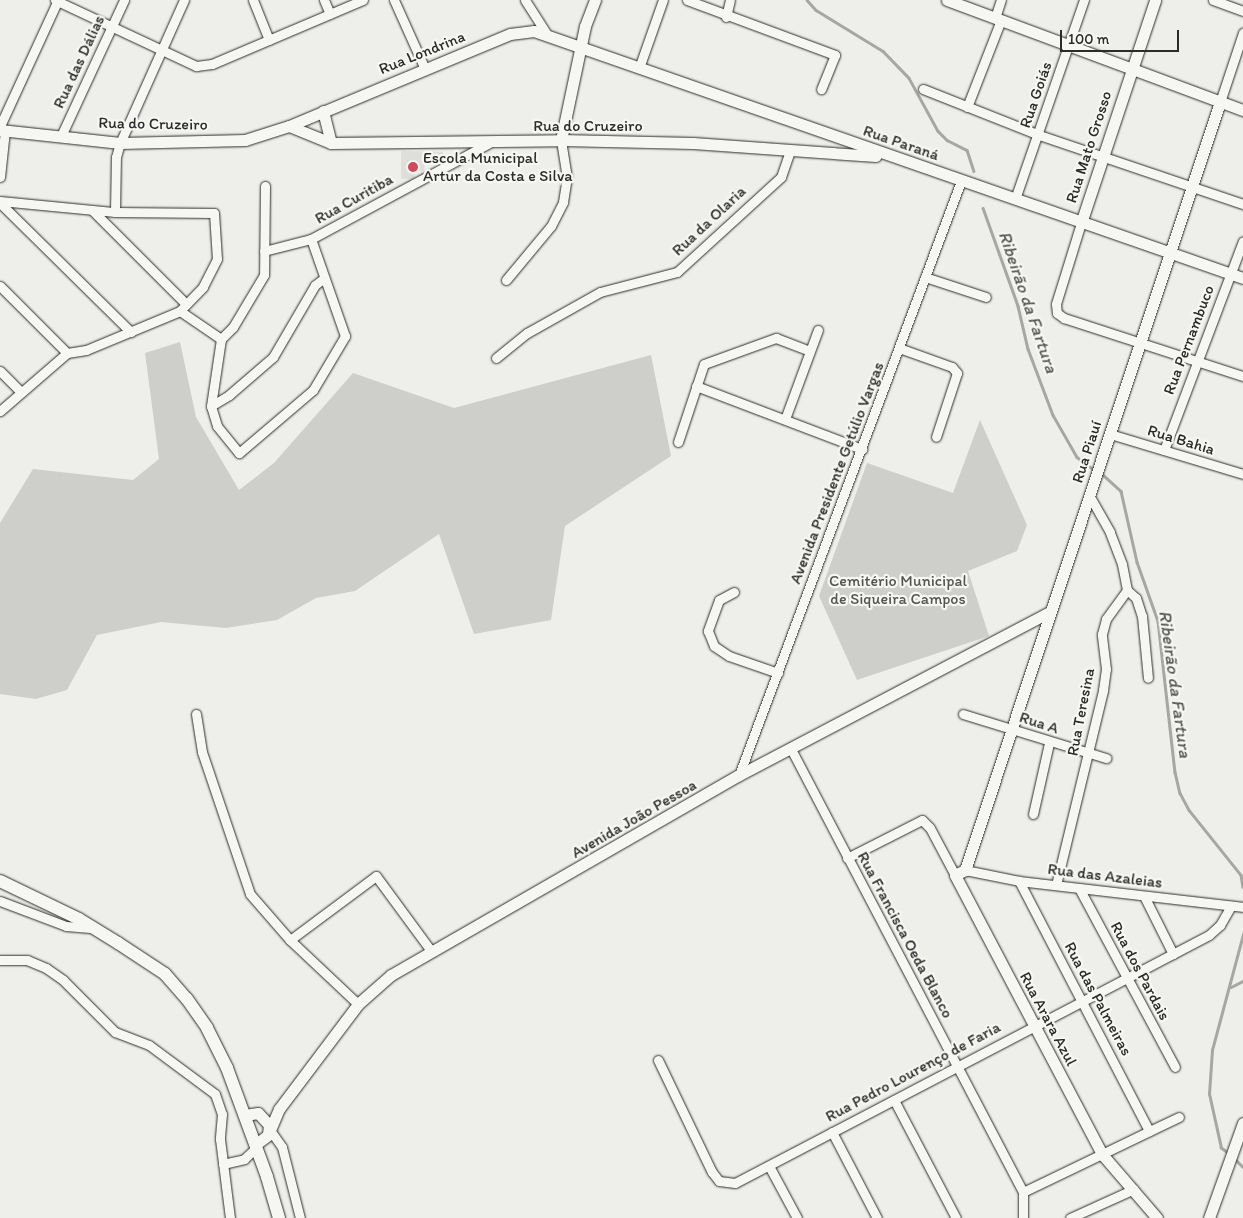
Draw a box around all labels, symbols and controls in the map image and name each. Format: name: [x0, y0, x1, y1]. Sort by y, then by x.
street label: Rua das Dálias: [49, 12, 109, 112]
scale bar: [1063, 20, 1182, 52]
street label: Rua Londrina: [376, 27, 468, 79]
text: 100 m: [1068, 30, 1109, 48]
street label: Rua Goiás: [1016, 59, 1056, 131]
street label: Rua Mato Grosso: [1062, 89, 1116, 205]
street label: Rua do Cruzeiro: [98, 113, 208, 135]
street label: Rua do Cruzeiro: [533, 116, 643, 136]
street label: Rua Paraná: [861, 121, 941, 165]
place label: Escola Municipal Artur da Costa e Silva: [423, 148, 572, 186]
marker: Escola Municipal Artur da Costa e Silva: [407, 161, 419, 173]
street label: Rua Curitiba: [312, 170, 396, 228]
street label: Rua da Olaria: [668, 182, 750, 260]
water label: Ribeirão da Fartura: [994, 228, 1062, 376]
street label: Rua Pernambuco: [1159, 283, 1219, 397]
street label: Avenida Presidente Getúlio Vargas: [786, 359, 888, 587]
street label: Rua Piauí: [1068, 419, 1106, 485]
street label: Rua Bahia: [1145, 421, 1217, 459]
park label: Cemitério Municipal de Siqueira Campos: [829, 571, 967, 609]
water label: Ribeirão da Fartura: [1154, 609, 1196, 759]
street label: Rua Teresina: [1063, 667, 1099, 757]
street label: Rua A: [1017, 708, 1061, 738]
street label: Avenida João Pessoa: [568, 775, 700, 863]
street label: Rua Francisca Oeda Blanco: [853, 848, 957, 1022]
street label: Rua das Azaleias: [1046, 859, 1164, 893]
street label: Rua dos Pardais: [1106, 918, 1174, 1024]
street label: Rua das Palmeiras: [1060, 939, 1136, 1059]
street label: Rua Arara Azul: [1015, 969, 1081, 1069]
street label: Rua Pedro Lourenço de Faria: [823, 1018, 1003, 1126]

